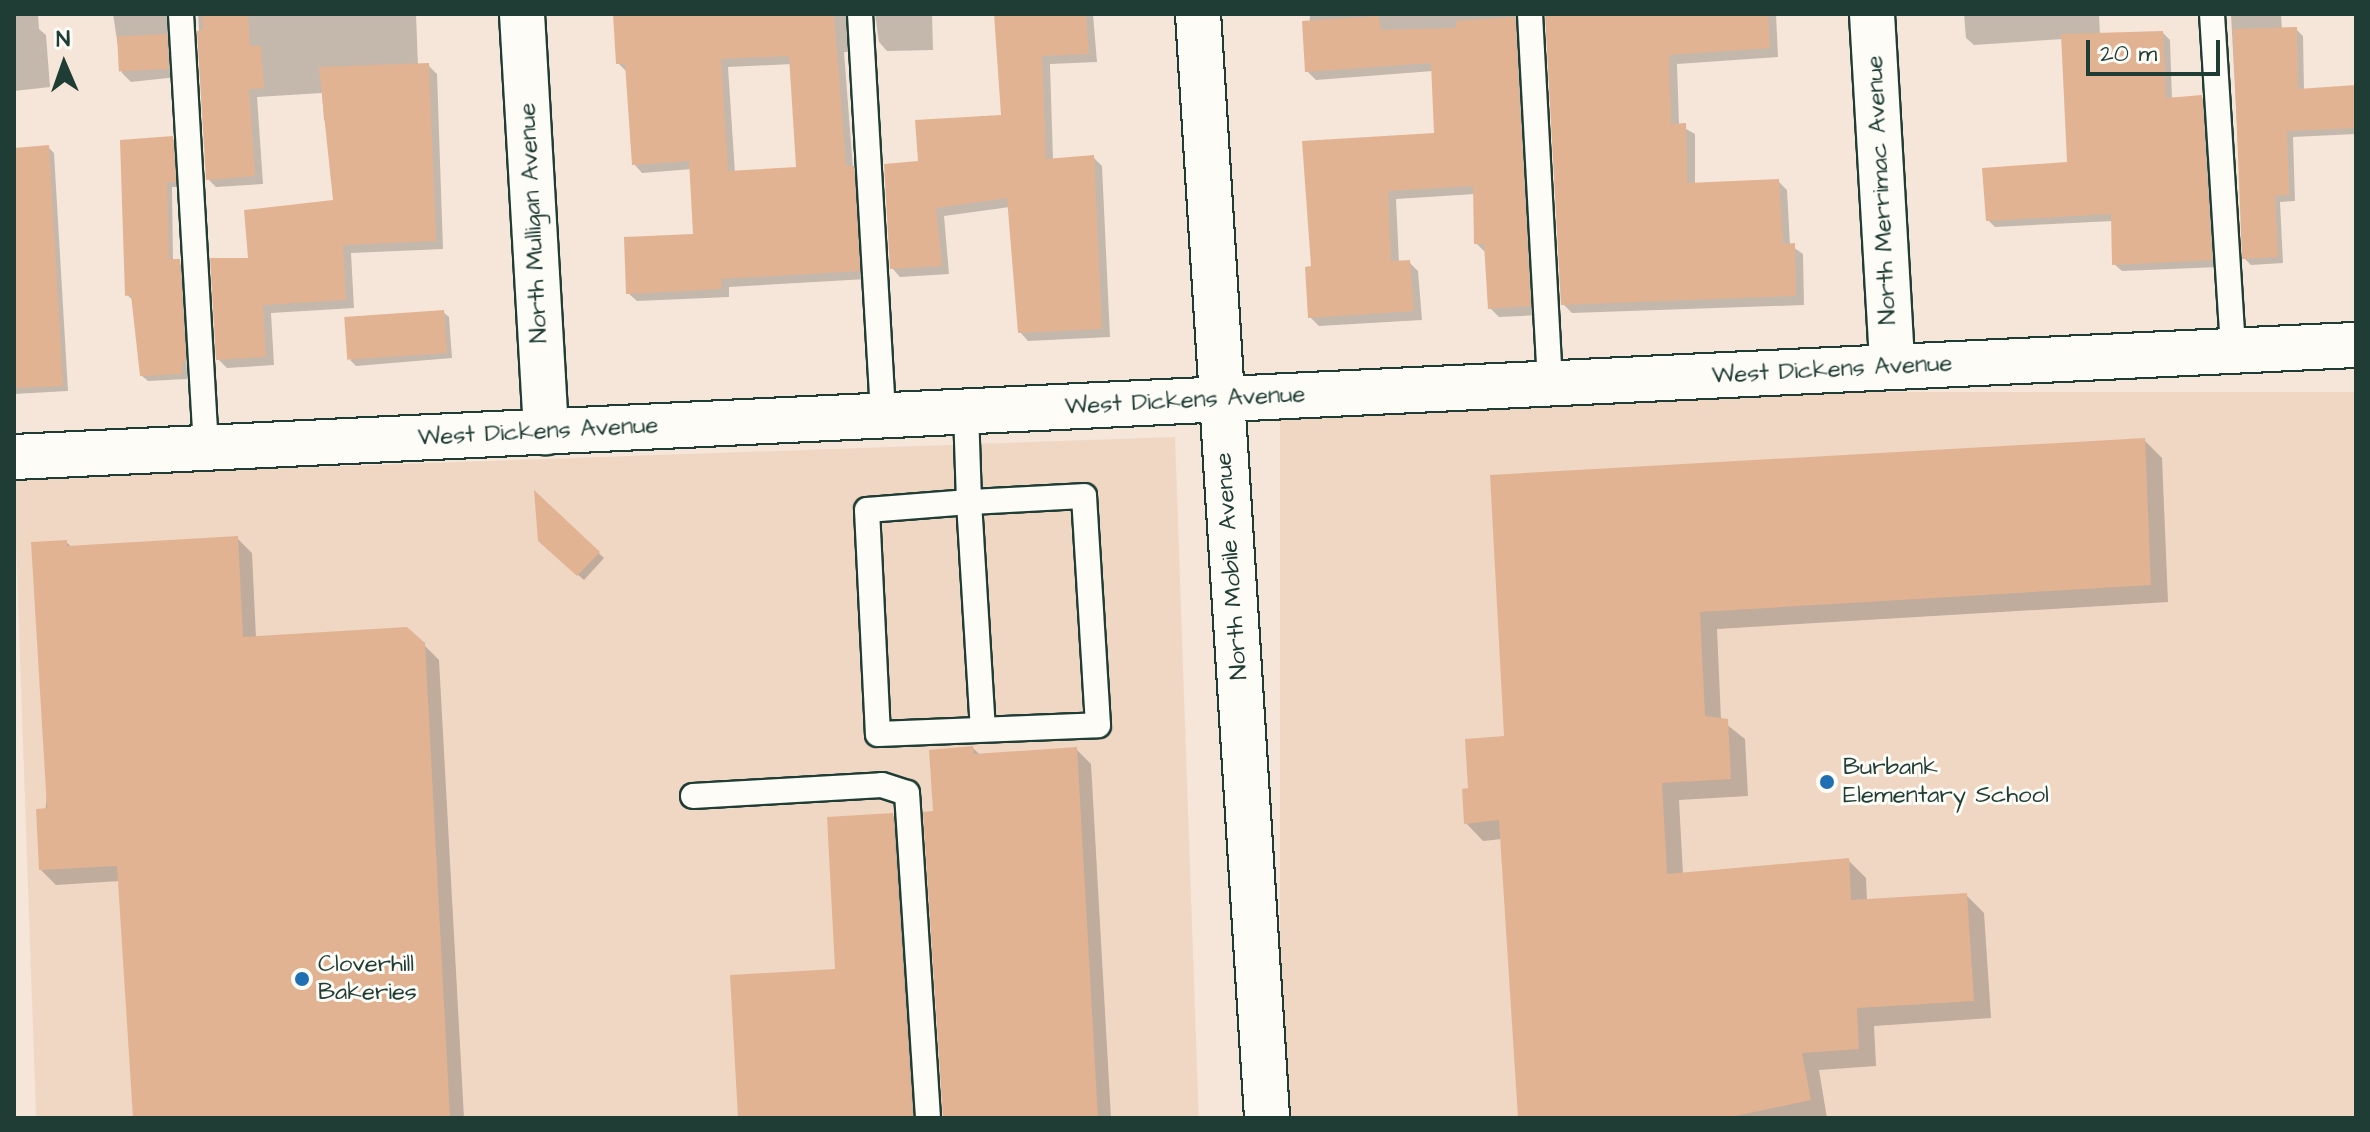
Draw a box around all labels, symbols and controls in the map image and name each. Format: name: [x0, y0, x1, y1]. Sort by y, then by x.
north arrow: [24, 24, 104, 104]
text: N: [56, 24, 71, 55]
scale bar: [2090, 24, 2224, 74]
text: 20 m: [2100, 37, 2157, 71]
street label: North Merrimac Avenue: [1861, 55, 1903, 325]
street label: North Mulligan Avenue: [513, 102, 555, 344]
street label: West Dickens Avenue: [1711, 349, 1953, 391]
street label: West Dickens Avenue: [1064, 380, 1306, 422]
street label: West Dickens Avenue: [417, 411, 659, 453]
street label: North Mobile Avenue: [1210, 451, 1254, 681]
place label: Burbank Elementary School: [1843, 754, 2049, 810]
marker: Burbank Elementary School: [1818, 773, 1836, 791]
place label: Cloverhill Bakeries: [318, 951, 417, 1007]
marker: Cloverhill Bakeries: [293, 970, 311, 988]

